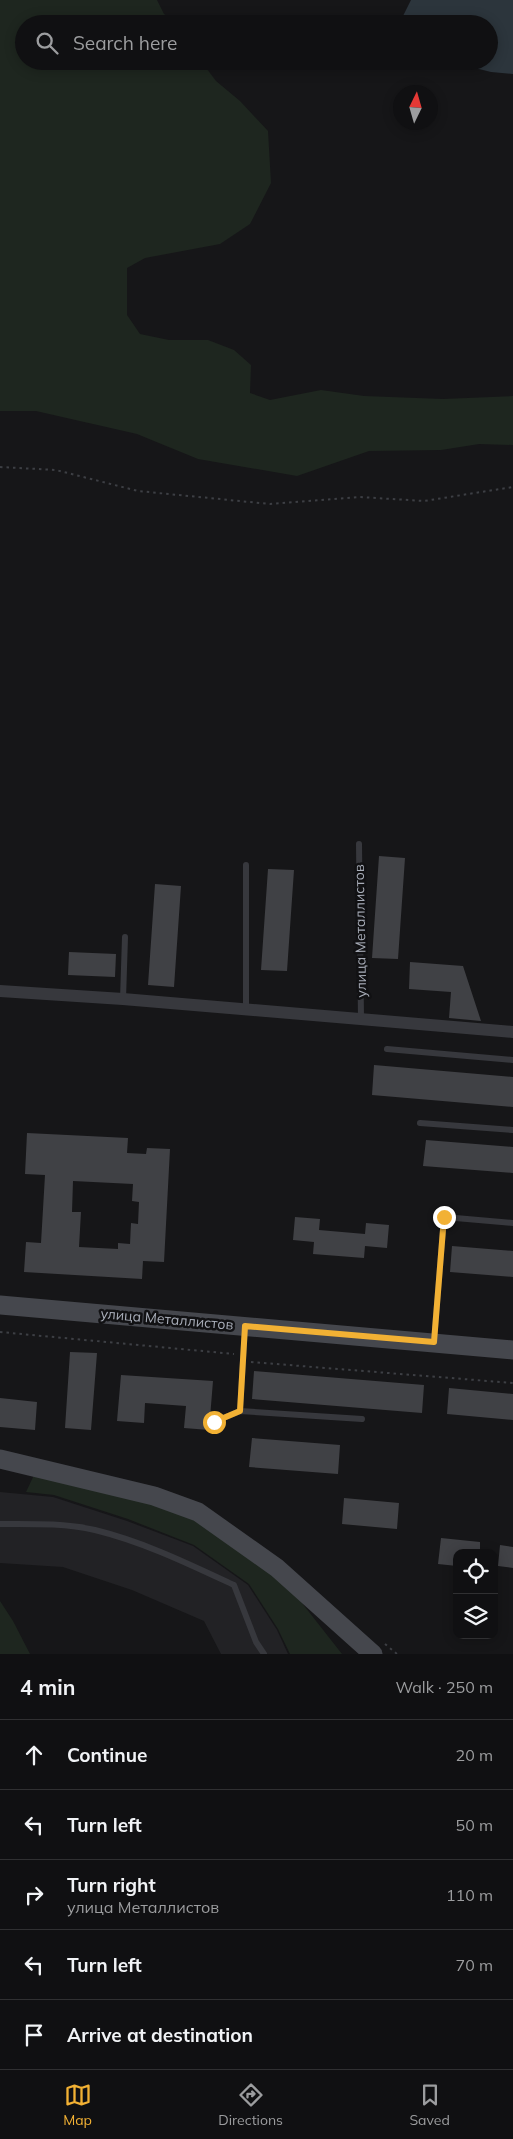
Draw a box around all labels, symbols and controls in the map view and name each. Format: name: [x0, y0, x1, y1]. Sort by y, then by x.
search box: [15, 15, 498, 70]
icon: search: [33, 29, 61, 57]
text: Search here: [73, 31, 177, 55]
north arrow: [393, 85, 438, 130]
street label: улица Металлистов: [350, 864, 370, 998]
route end: [433, 1206, 456, 1229]
street label: улица Металлистов: [100, 1304, 234, 1334]
route start: [203, 1411, 226, 1434]
map controls: [453, 1549, 498, 1639]
button: locate: [453, 1549, 498, 1594]
button: layers: [453, 1594, 498, 1639]
text: 4 min: [20, 1674, 75, 1700]
text: Walk · 250 m: [395, 1677, 493, 1697]
icon: ahead: [20, 1741, 48, 1769]
text: Continue: [67, 1743, 147, 1767]
text: 20 m: [456, 1745, 493, 1765]
icon: left: [20, 1811, 48, 1839]
text: Turn left: [67, 1813, 142, 1837]
text: 50 m: [456, 1815, 493, 1835]
text: Turn right: [67, 1873, 156, 1897]
icon: right: [20, 1881, 48, 1909]
text: 110 m: [446, 1885, 493, 1905]
text: улица Металлистов: [67, 1897, 219, 1917]
icon: left: [20, 1951, 48, 1979]
text: Turn left: [67, 1953, 142, 1977]
text: 70 m: [456, 1955, 493, 1975]
icon: arrive: [20, 2021, 48, 2049]
text: Arrive at destination: [67, 2023, 253, 2047]
tab: Map: [63, 2081, 92, 2129]
tab: Directions: [218, 2081, 283, 2129]
tab: Saved: [409, 2081, 450, 2129]

